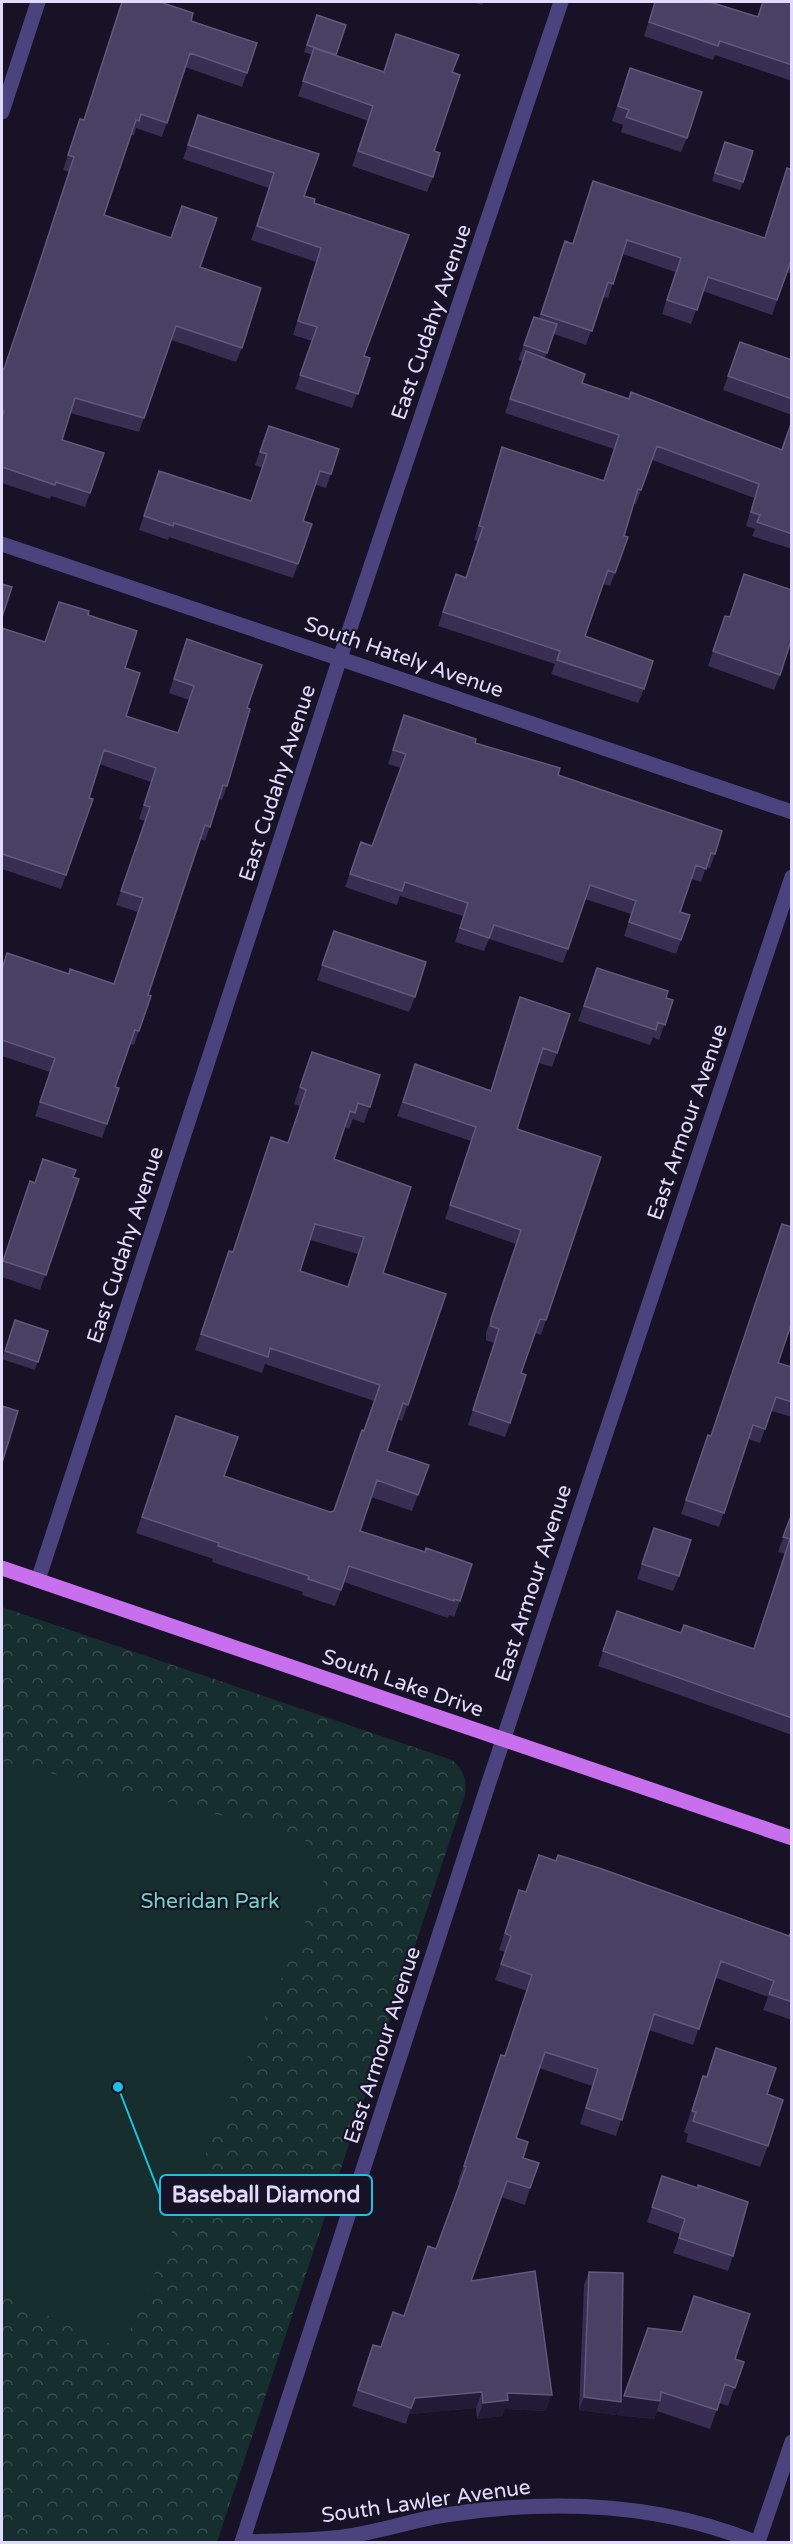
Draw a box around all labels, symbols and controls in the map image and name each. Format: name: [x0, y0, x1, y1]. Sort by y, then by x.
street label: East Cudahy Avenue: [386, 221, 477, 423]
street label: South Hately Avenue: [301, 612, 507, 703]
street label: East Cudahy Avenue: [234, 682, 321, 885]
street label: East Armour Avenue: [642, 1021, 733, 1223]
street label: East Cudahy Avenue: [82, 1144, 169, 1347]
street label: East Armour Avenue: [490, 1481, 577, 1685]
street label: South Lake Drive: [319, 1644, 487, 1723]
park label: Sheridan Park: [141, 1889, 279, 1914]
street label: East Armour Avenue: [339, 1943, 426, 2147]
callout: Baseball Diamond: [160, 2175, 372, 2215]
text: Baseball Diamond: [172, 2182, 360, 2208]
street label: South Lawler Avenue: [320, 2474, 532, 2529]

